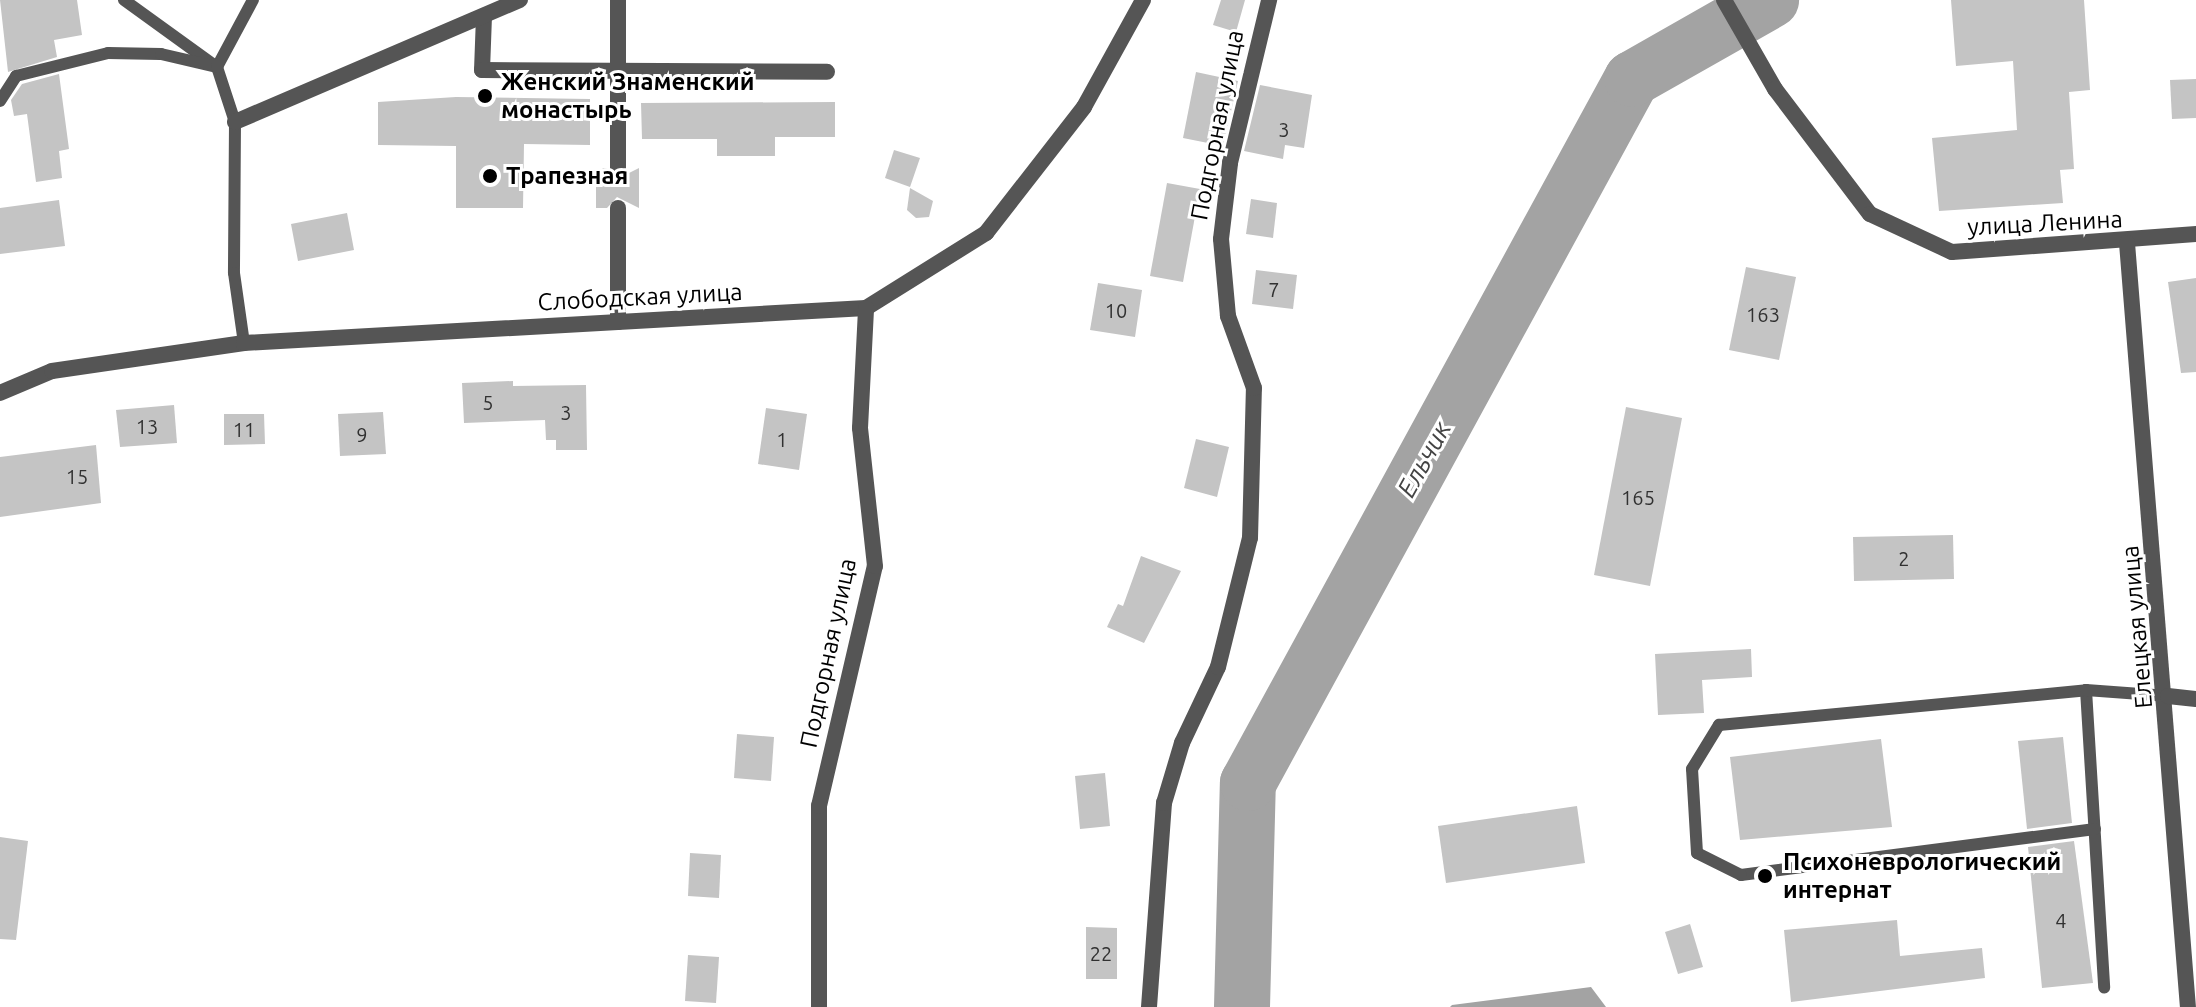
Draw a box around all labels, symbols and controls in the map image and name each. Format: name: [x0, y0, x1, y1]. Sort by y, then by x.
street label: Подгорная улица: [1184, 28, 1250, 222]
place label: Женский Знаменский монастырь: [501, 68, 754, 124]
marker: Женский Знаменский монастырь: [476, 87, 494, 105]
house number: 3: [1278, 117, 1290, 141]
place label: Трапезная: [506, 162, 628, 190]
marker: Трапезная: [481, 167, 499, 185]
street label: улица Ленина: [1967, 205, 2123, 241]
street label: Слободская улица: [537, 277, 743, 317]
house number: 7: [1268, 277, 1280, 301]
house number: 10: [1105, 298, 1127, 322]
house number: 163: [1746, 302, 1780, 326]
house number: 5: [482, 390, 494, 414]
house number: 3: [560, 400, 572, 424]
house number: 13: [136, 414, 158, 438]
water label: Ельчик: [1390, 416, 1458, 502]
house number: 11: [233, 417, 255, 441]
house number: 9: [356, 422, 368, 446]
house number: 1: [776, 427, 788, 451]
house number: 15: [66, 464, 88, 488]
house number: 165: [1621, 485, 1655, 509]
street label: Елецкая улица: [2116, 544, 2158, 710]
house number: 2: [1898, 546, 1910, 570]
street label: Подгорная улица: [794, 556, 862, 750]
place label: Психоневрологический интернат: [1783, 848, 2061, 904]
marker: Психоневрологический интернат: [1754, 865, 1776, 887]
house number: 4: [2055, 908, 2067, 932]
house number: 22: [1090, 941, 1112, 965]

